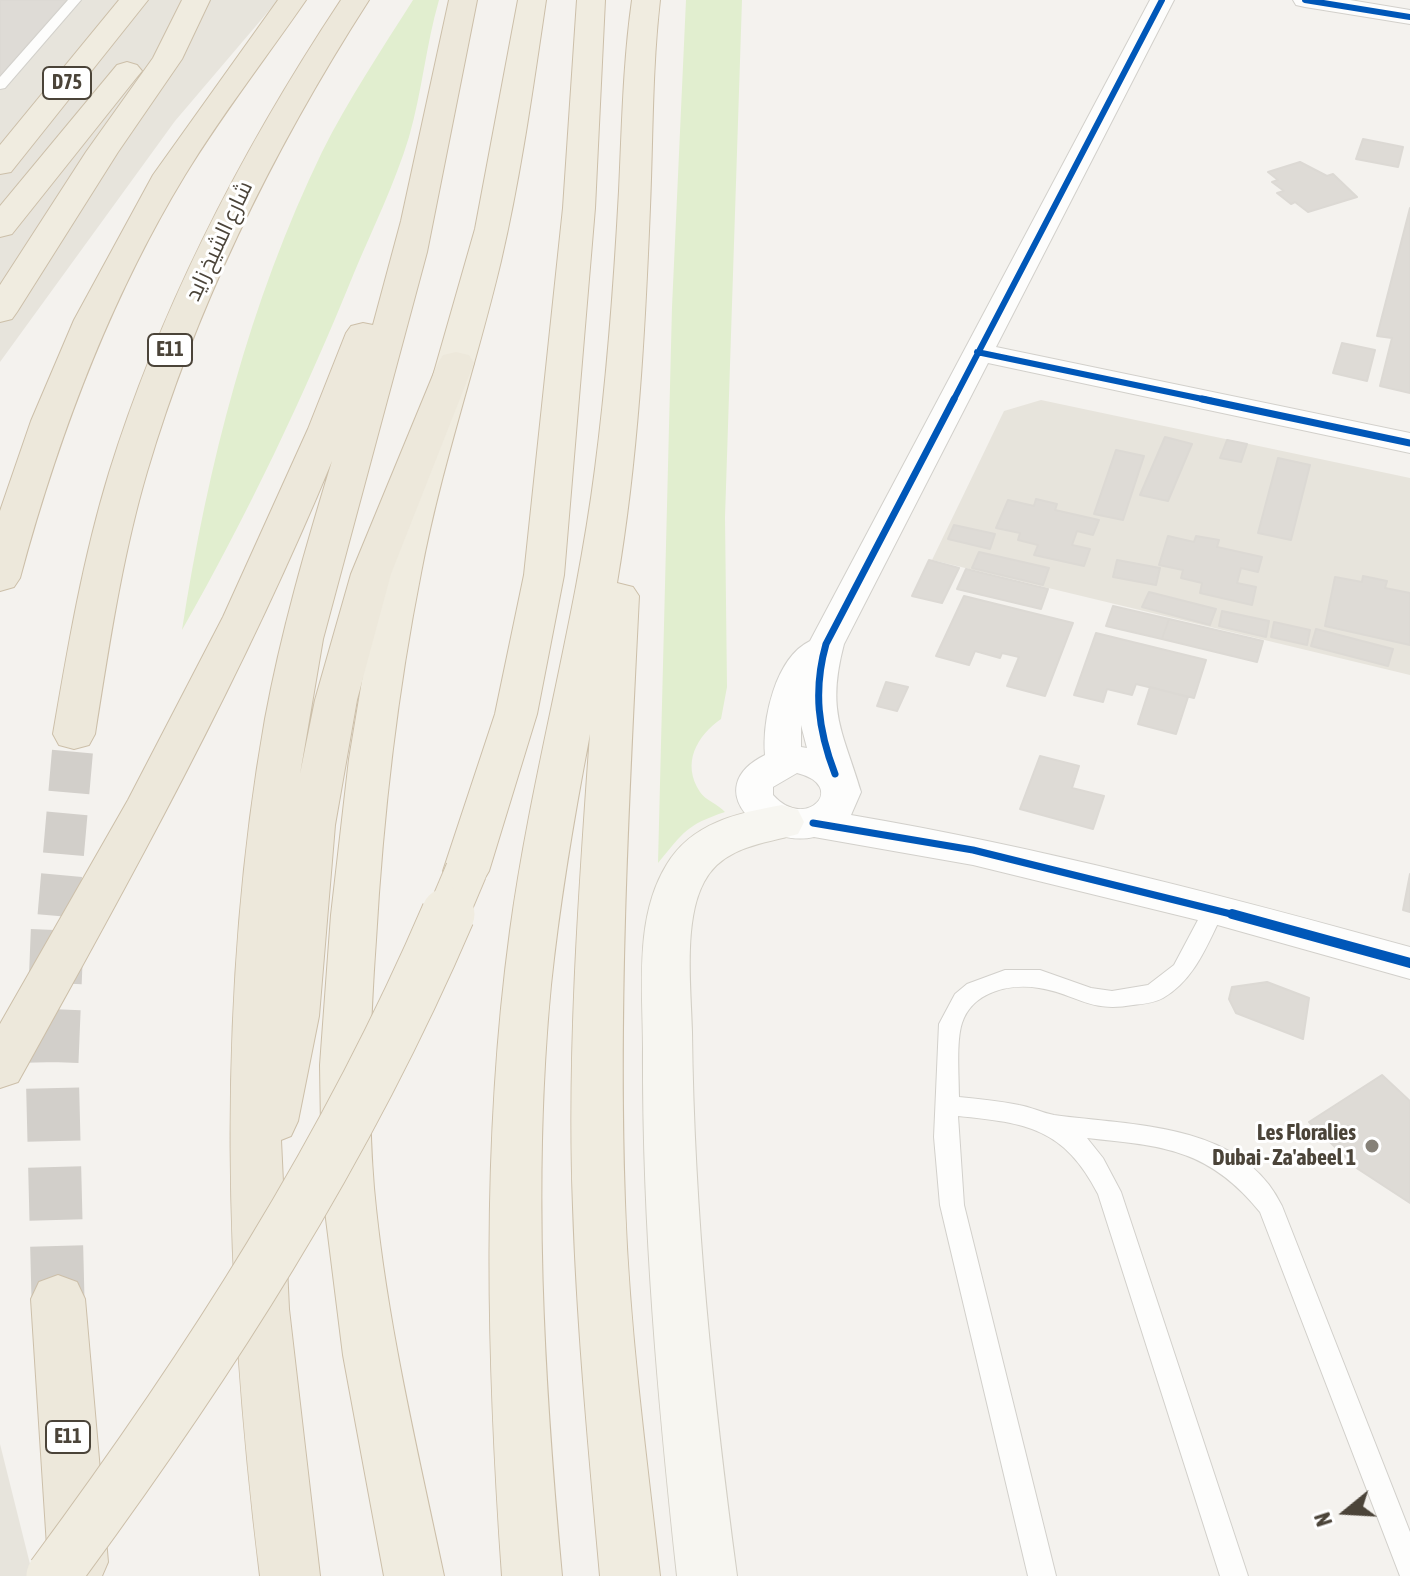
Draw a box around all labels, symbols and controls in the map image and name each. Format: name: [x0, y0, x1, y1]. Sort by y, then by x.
road number: D75: [43, 67, 91, 99]
street label: شارع الشيخ زايد: [180, 177, 258, 305]
road number: E11: [148, 334, 192, 366]
place label: Les Floralies Dubai - Za'abeel 1: [1212, 1120, 1356, 1172]
marker: Les Floralies Dubai - Za'abeel 1: [1363, 1137, 1381, 1155]
road number: E11: [46, 1421, 90, 1453]
north arrow: [1306, 1472, 1386, 1552]
text: N: [1309, 1509, 1338, 1530]

